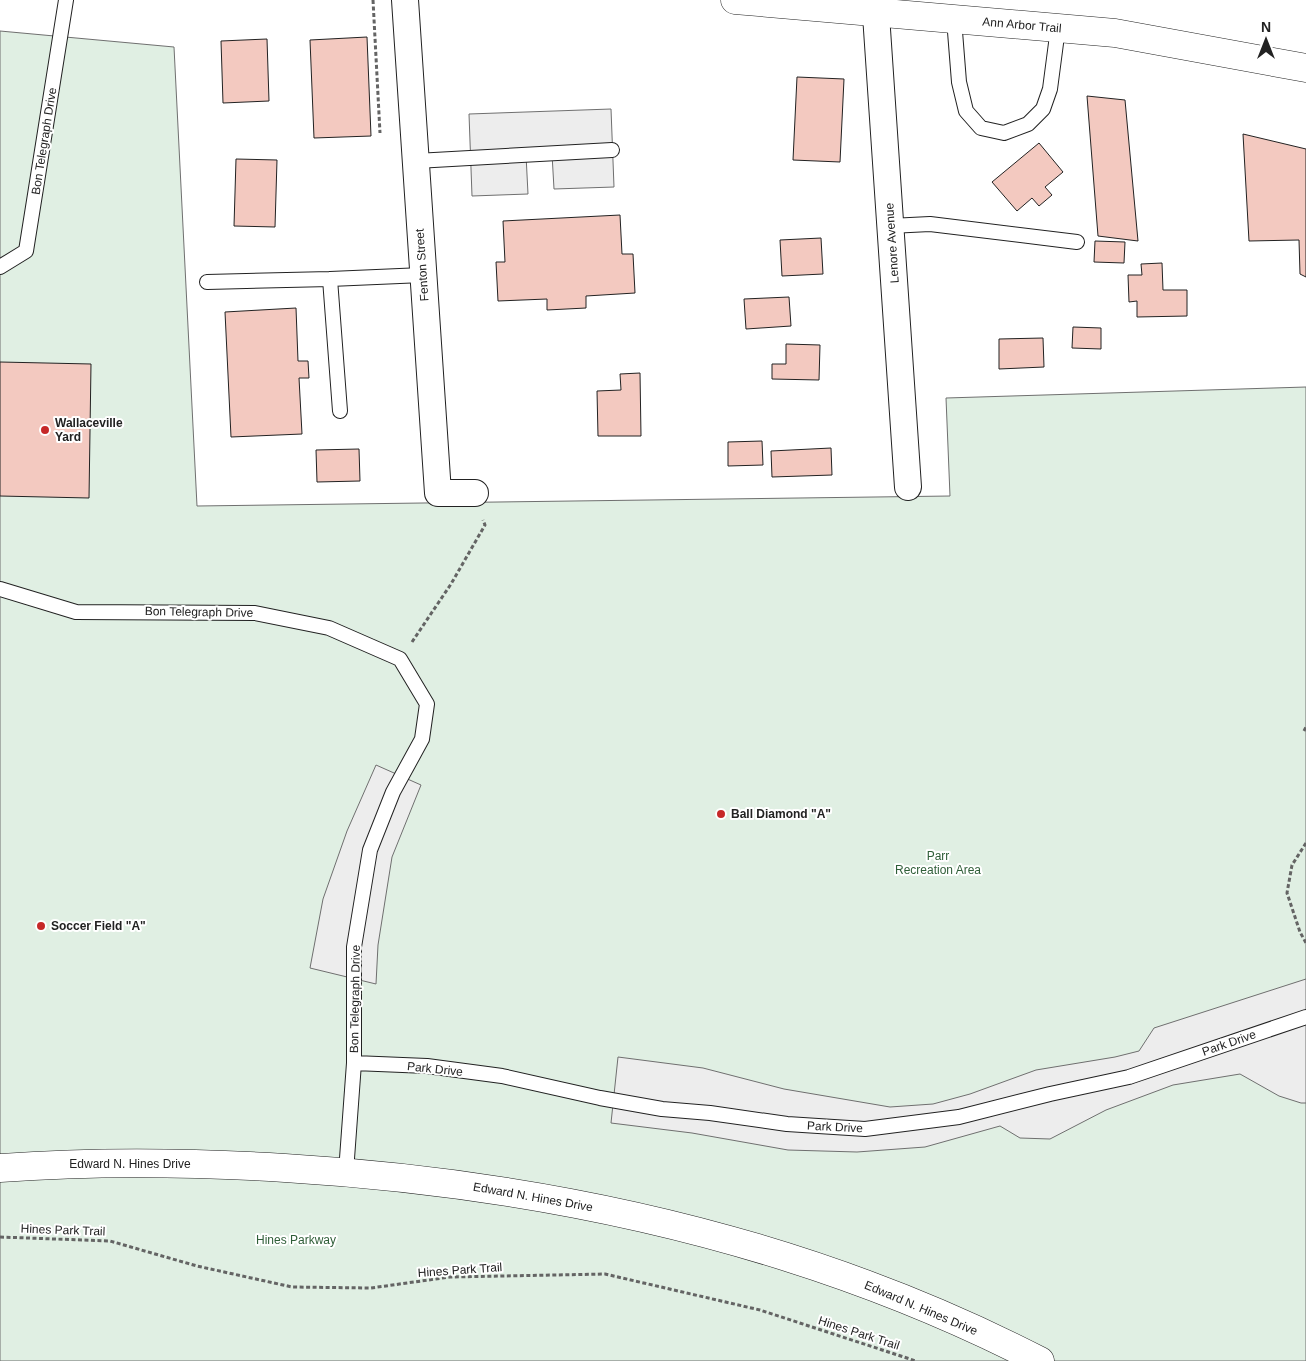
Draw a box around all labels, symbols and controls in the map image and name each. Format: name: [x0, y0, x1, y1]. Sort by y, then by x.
street label: Ann Arbor Trail: [982, 15, 1062, 35]
north arrow: [1241, 15, 1291, 65]
text: N: [1261, 19, 1271, 35]
street label: Bon Telegraph Drive: [29, 86, 59, 196]
street label: Lenore Avenue: [882, 202, 902, 284]
street label: Fenton Street: [412, 228, 432, 302]
place label: Wallaceville Yard: [55, 416, 123, 444]
marker: Wallaceville Yard: [39, 424, 51, 436]
street label: Bon Telegraph Drive: [145, 604, 254, 620]
place label: Ball Diamond "A": [731, 807, 831, 821]
marker: Ball Diamond "A": [715, 808, 727, 820]
park label: Parr Recreation Area: [895, 849, 981, 877]
place label: Soccer Field "A": [51, 919, 146, 933]
marker: Soccer Field "A": [35, 920, 47, 932]
street label: Bon Telegraph Drive: [347, 944, 363, 1053]
street label: Park Drive: [1200, 1027, 1258, 1059]
street label: Park Drive: [406, 1059, 464, 1079]
street label: Park Drive: [807, 1119, 864, 1135]
street label: Edward N. Hines Drive: [69, 1157, 191, 1171]
street label: Edward N. Hines Drive: [472, 1180, 594, 1214]
street label: Hines Park Trail: [20, 1222, 106, 1238]
park label: Hines Parkway: [256, 1233, 336, 1247]
street label: Hines Park Trail: [417, 1260, 503, 1280]
street label: Edward N. Hines Drive: [862, 1278, 980, 1338]
street label: Hines Park Trail: [817, 1313, 901, 1353]

